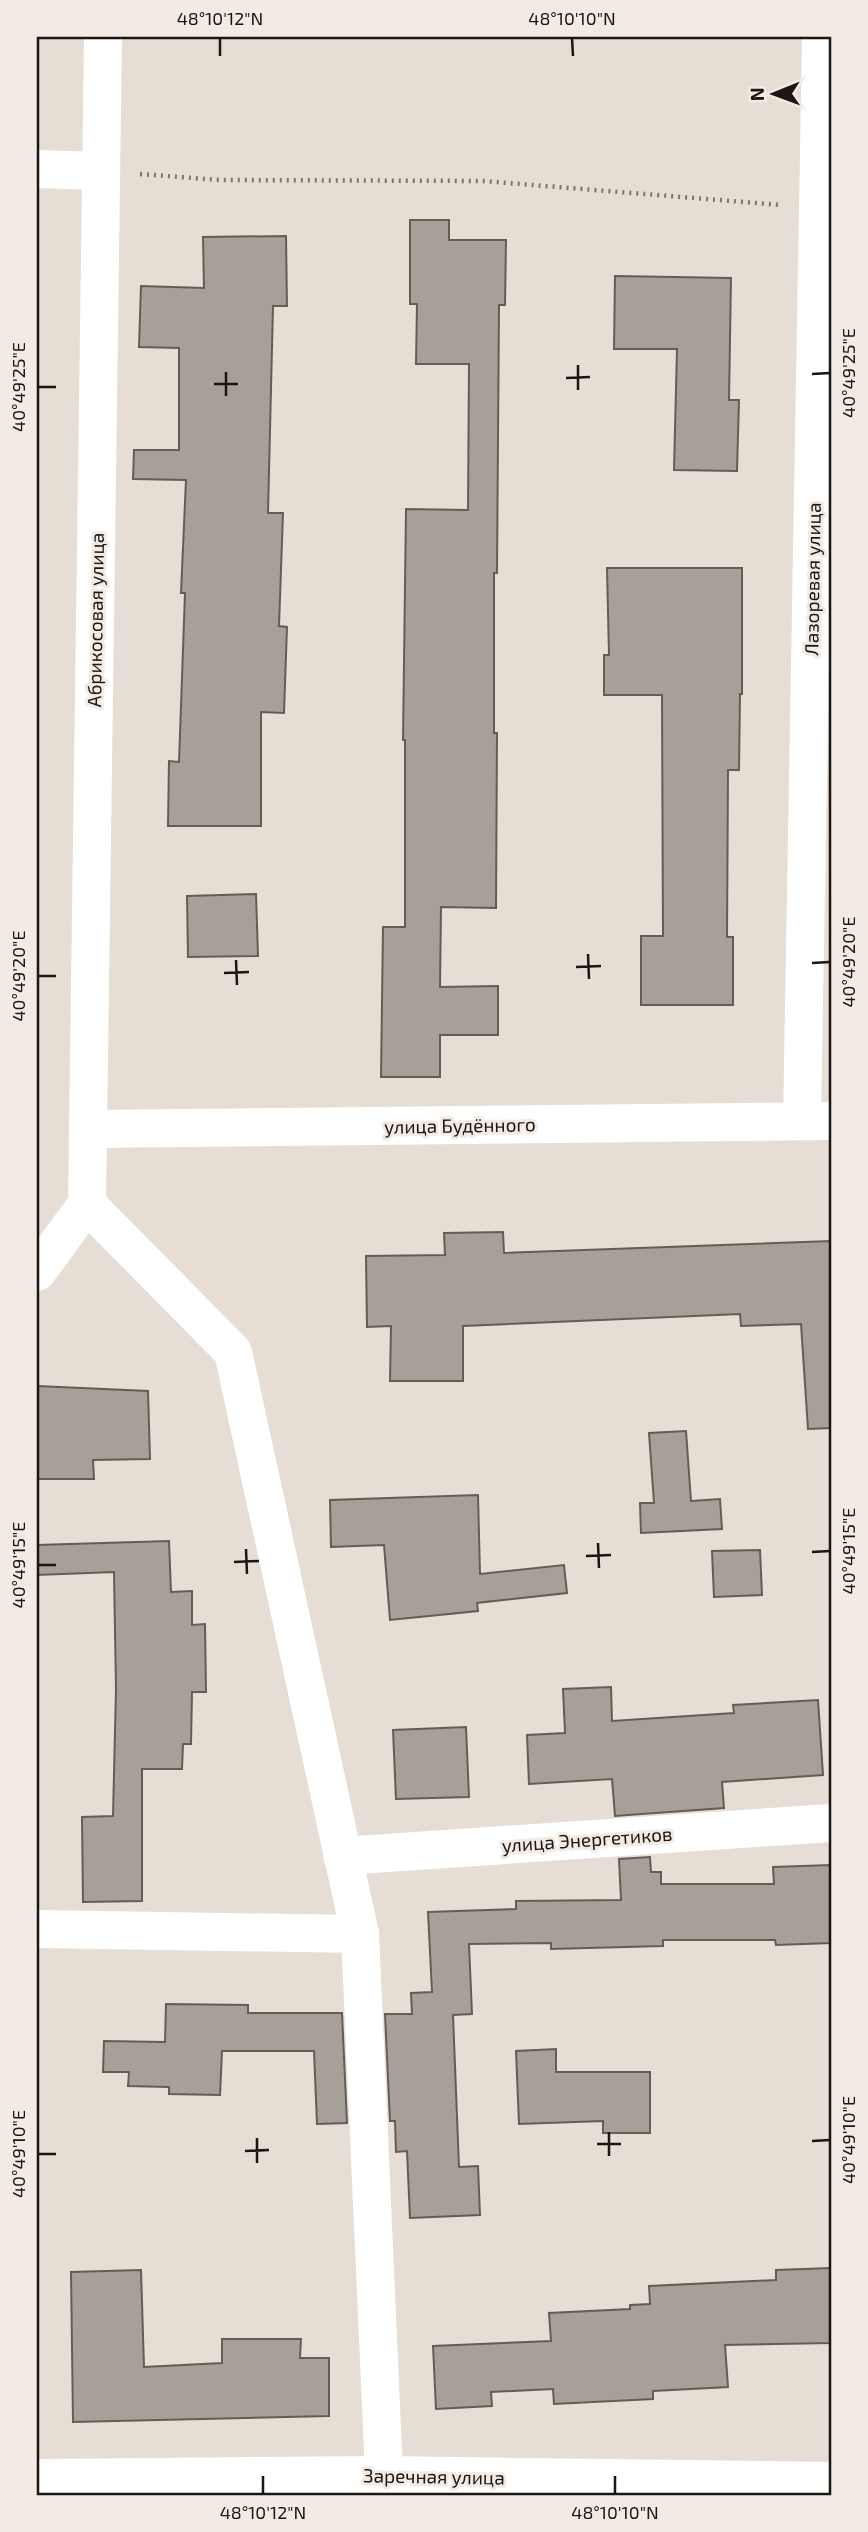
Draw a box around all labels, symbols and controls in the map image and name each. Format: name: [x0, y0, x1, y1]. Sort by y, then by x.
text: 48°10'12"N: [177, 7, 263, 29]
text: 48°10'10"N: [528, 7, 616, 29]
north arrow: [738, 60, 808, 130]
text: N: [745, 87, 768, 101]
text: 40°49'25"E: [837, 328, 859, 418]
text: 40°49'25"E: [7, 342, 29, 432]
street label: Лазоревая улица: [799, 502, 826, 656]
street label: Абрикосовая улица: [82, 533, 109, 708]
text: 40°49'20"E: [837, 917, 859, 1008]
text: 40°49'20"E: [7, 931, 29, 1022]
street label: улица Будённого: [384, 1112, 536, 1139]
text: 40°49'15"E: [837, 1508, 859, 1594]
text: 40°49'15"E: [7, 1522, 29, 1608]
street label: улица Энергетиков: [501, 1822, 673, 1857]
text: 40°49'10"E: [837, 2096, 859, 2184]
text: 40°49'10"E: [7, 2110, 29, 2198]
street label: Заречная улица: [363, 2463, 505, 2490]
text: 48°10'12"N: [220, 2501, 306, 2523]
text: 48°10'10"N: [571, 2501, 659, 2523]

